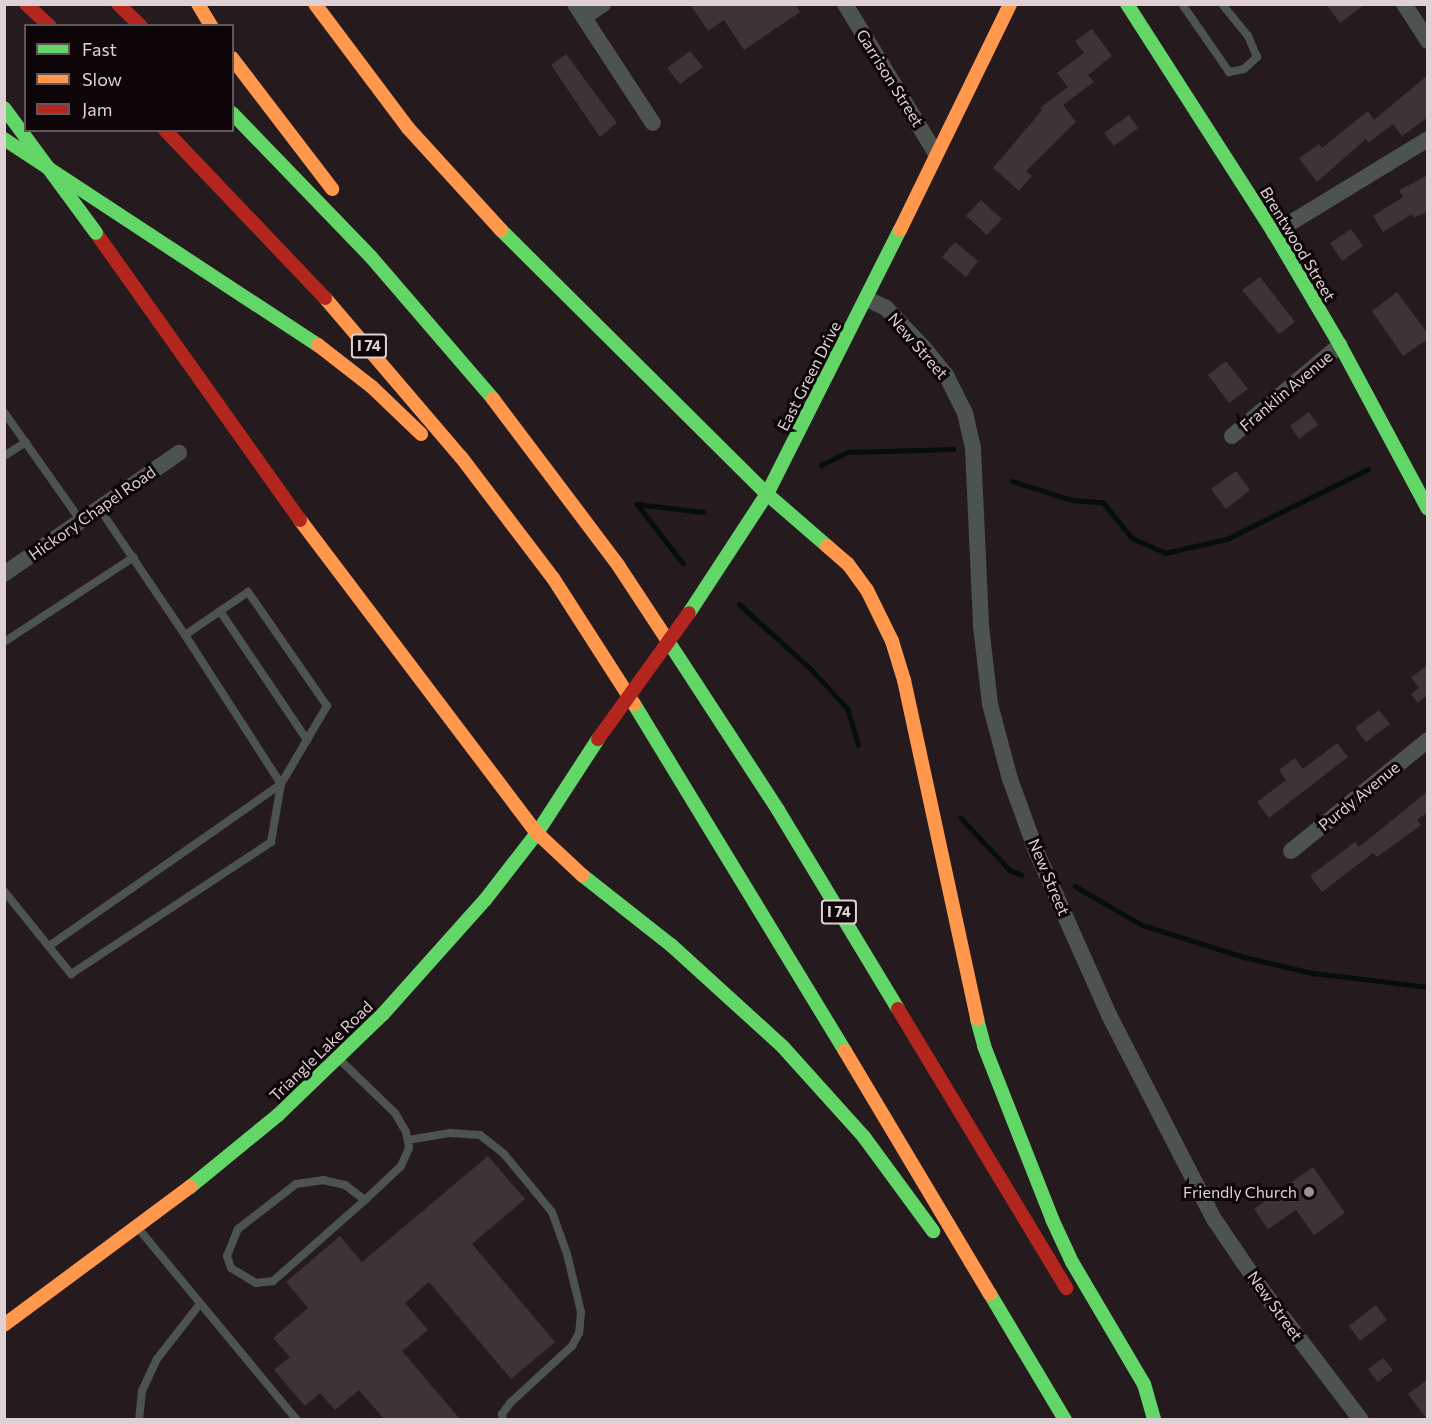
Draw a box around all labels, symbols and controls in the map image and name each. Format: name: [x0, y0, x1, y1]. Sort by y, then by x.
legend: [24, 24, 234, 132]
street label: Garrison Street: [852, 26, 928, 130]
text: Fast: [82, 38, 117, 60]
text: Slow: [82, 68, 122, 90]
text: Jam: [82, 98, 112, 120]
street label: Brentwood Street: [1256, 183, 1340, 305]
street label: New Street: [884, 309, 952, 383]
street label: East Green Drive: [773, 318, 845, 434]
road number: I 74: [350, 334, 388, 358]
street label: Franklin Avenue: [1236, 347, 1336, 435]
street label: Hickory Chapel Road: [25, 462, 159, 564]
street label: Purdy Avenue: [1314, 757, 1404, 835]
street label: New Street: [1024, 836, 1074, 918]
road number: I 74: [820, 900, 858, 924]
street label: Triangle Lake Road: [265, 997, 377, 1105]
place label: Friendly Church: [1183, 1182, 1297, 1202]
marker: Friendly Church: [1302, 1185, 1316, 1199]
street label: New Street: [1243, 1267, 1307, 1345]

